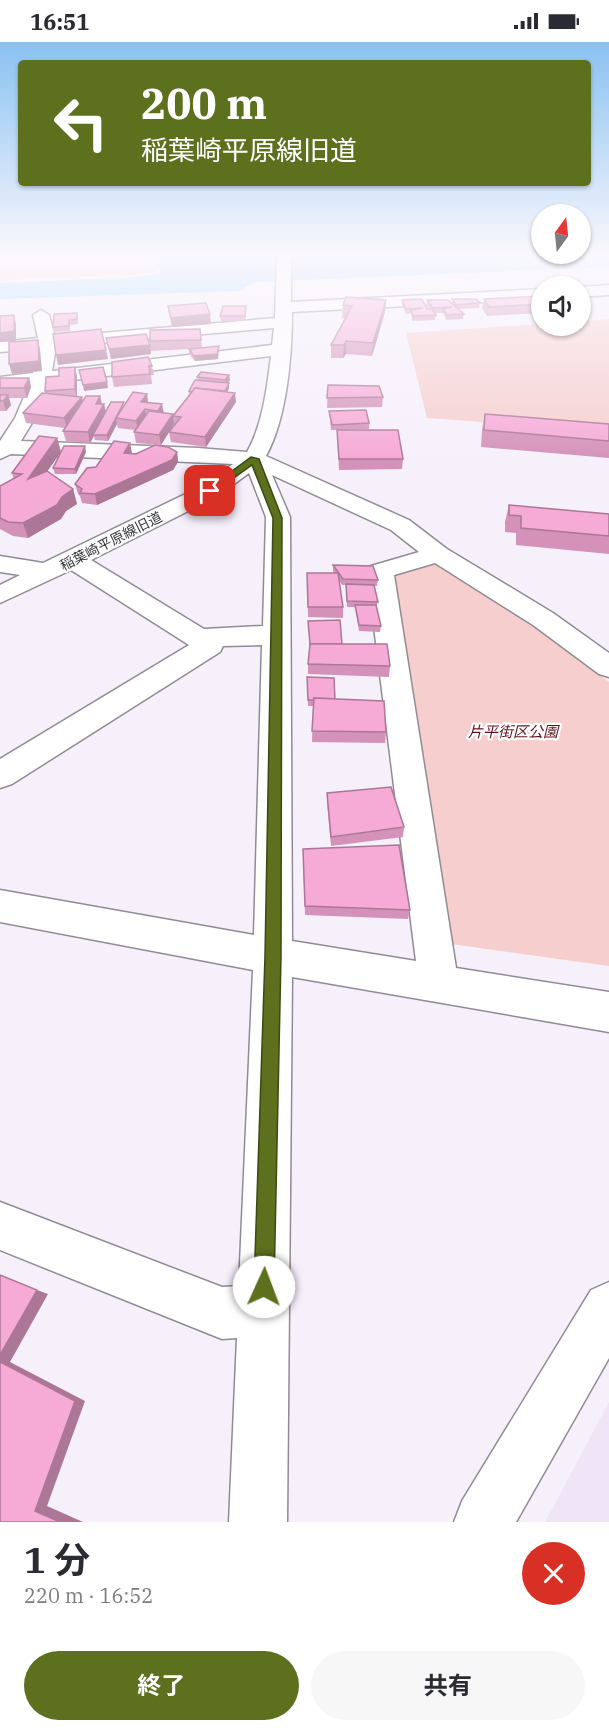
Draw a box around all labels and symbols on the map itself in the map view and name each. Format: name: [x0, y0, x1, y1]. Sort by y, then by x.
north arrow: [531, 204, 591, 264]
pin: [184, 465, 235, 516]
street label: 稲葉崎平原線旧道: [57, 508, 165, 574]
park label: 片平街区公園: [468, 722, 560, 741]
position arrow: [232, 1255, 296, 1319]

